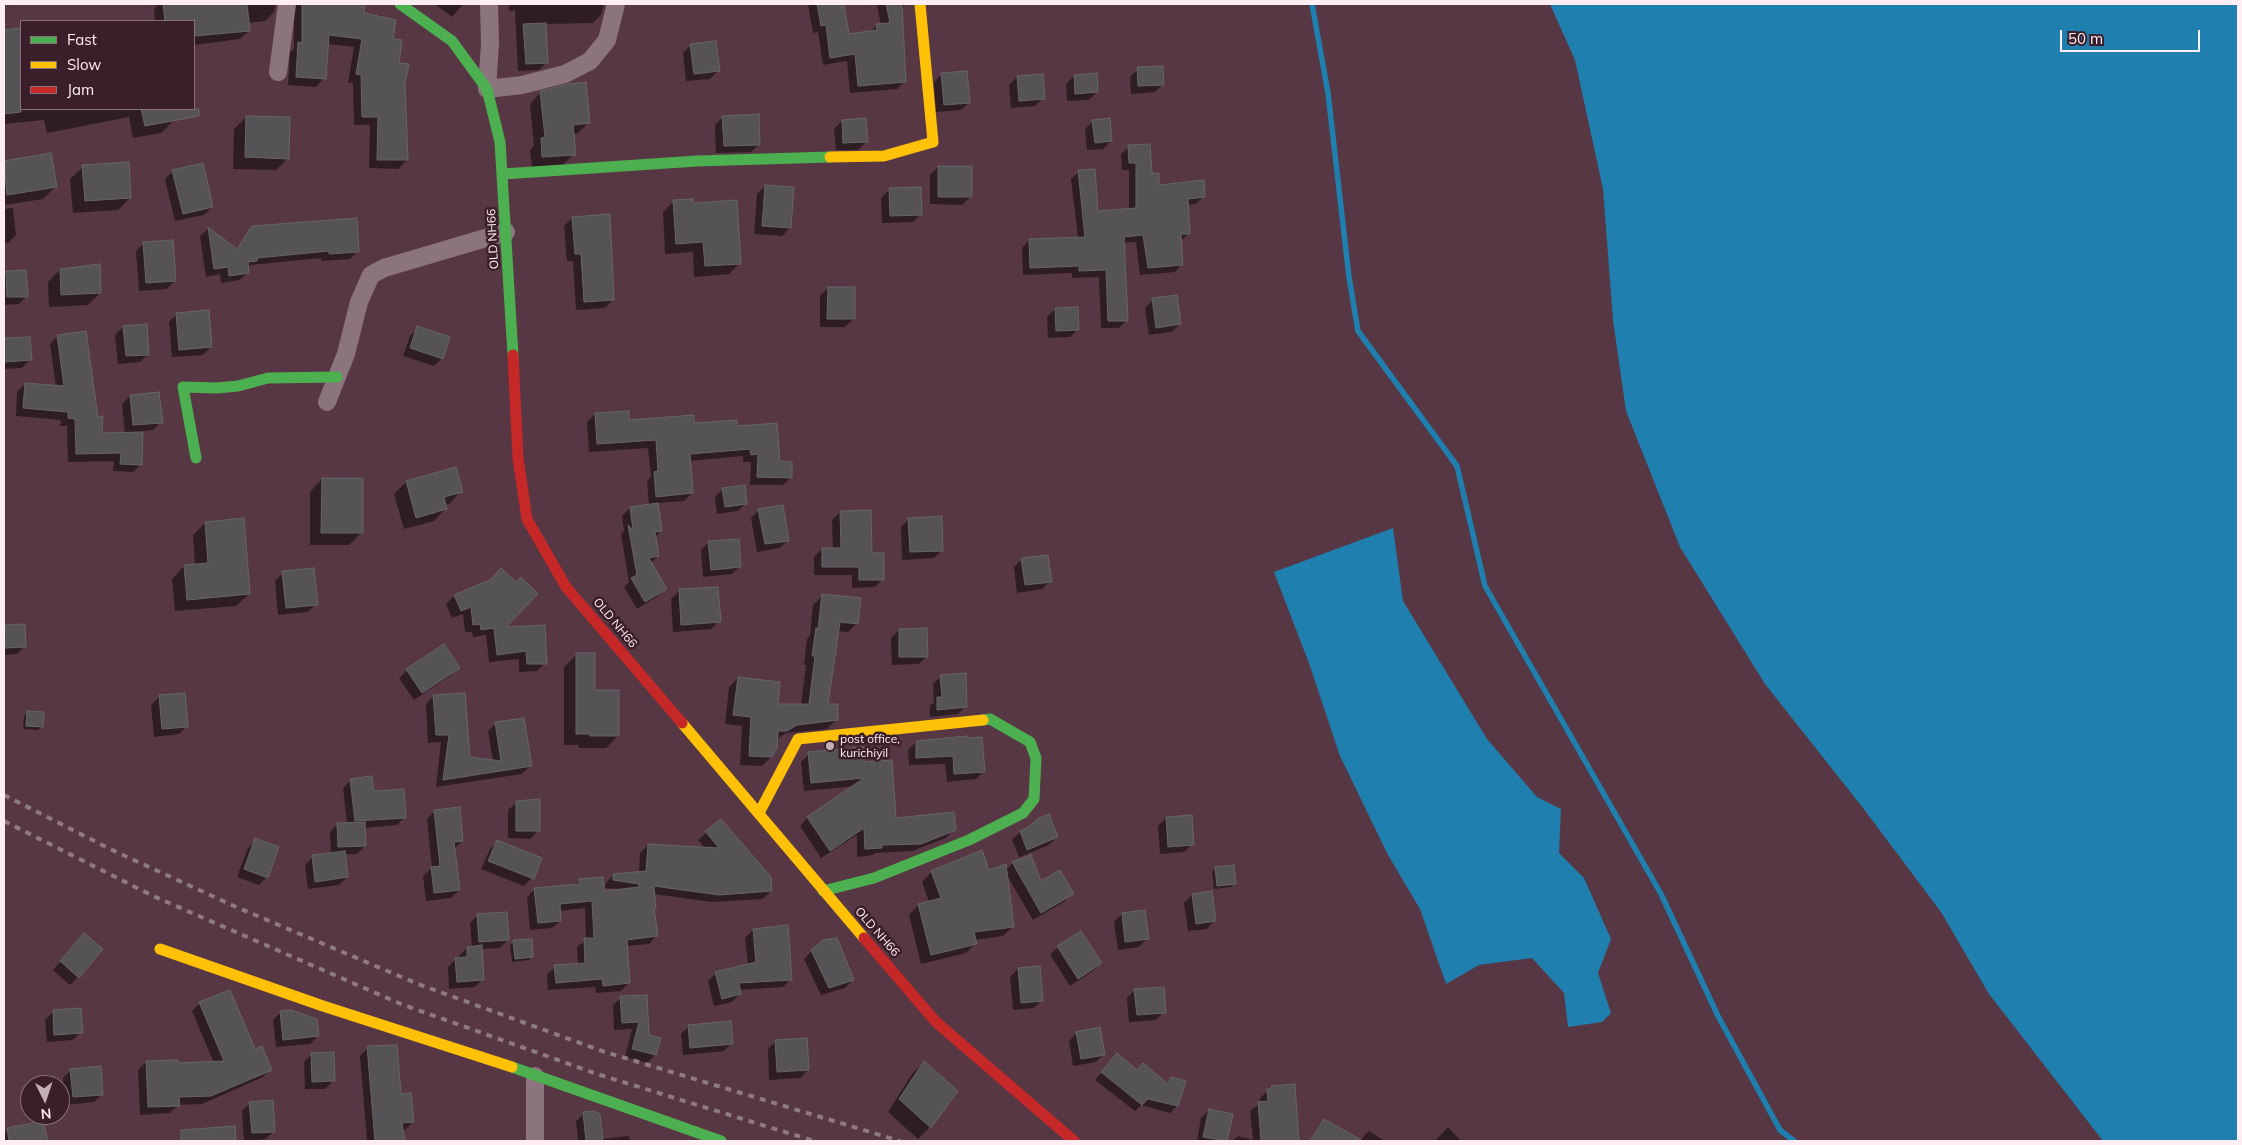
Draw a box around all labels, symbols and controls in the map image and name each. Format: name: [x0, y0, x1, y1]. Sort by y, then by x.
legend: [20, 20, 195, 110]
scale bar: [2062, 20, 2202, 52]
text: 50 m: [2068, 29, 2103, 48]
text: Fast: [67, 30, 97, 49]
text: Slow: [67, 55, 101, 74]
text: Jam: [67, 80, 94, 99]
street label: OLD NH66: [484, 208, 502, 270]
street label: OLD NH66: [590, 595, 640, 651]
place label: post office, kurichiyil: [840, 732, 900, 760]
marker: post office, kurichiyil: [824, 740, 836, 752]
street label: OLD NH66: [852, 904, 902, 960]
north arrow: [20, 1075, 70, 1125]
text: N: [40, 1105, 52, 1123]

